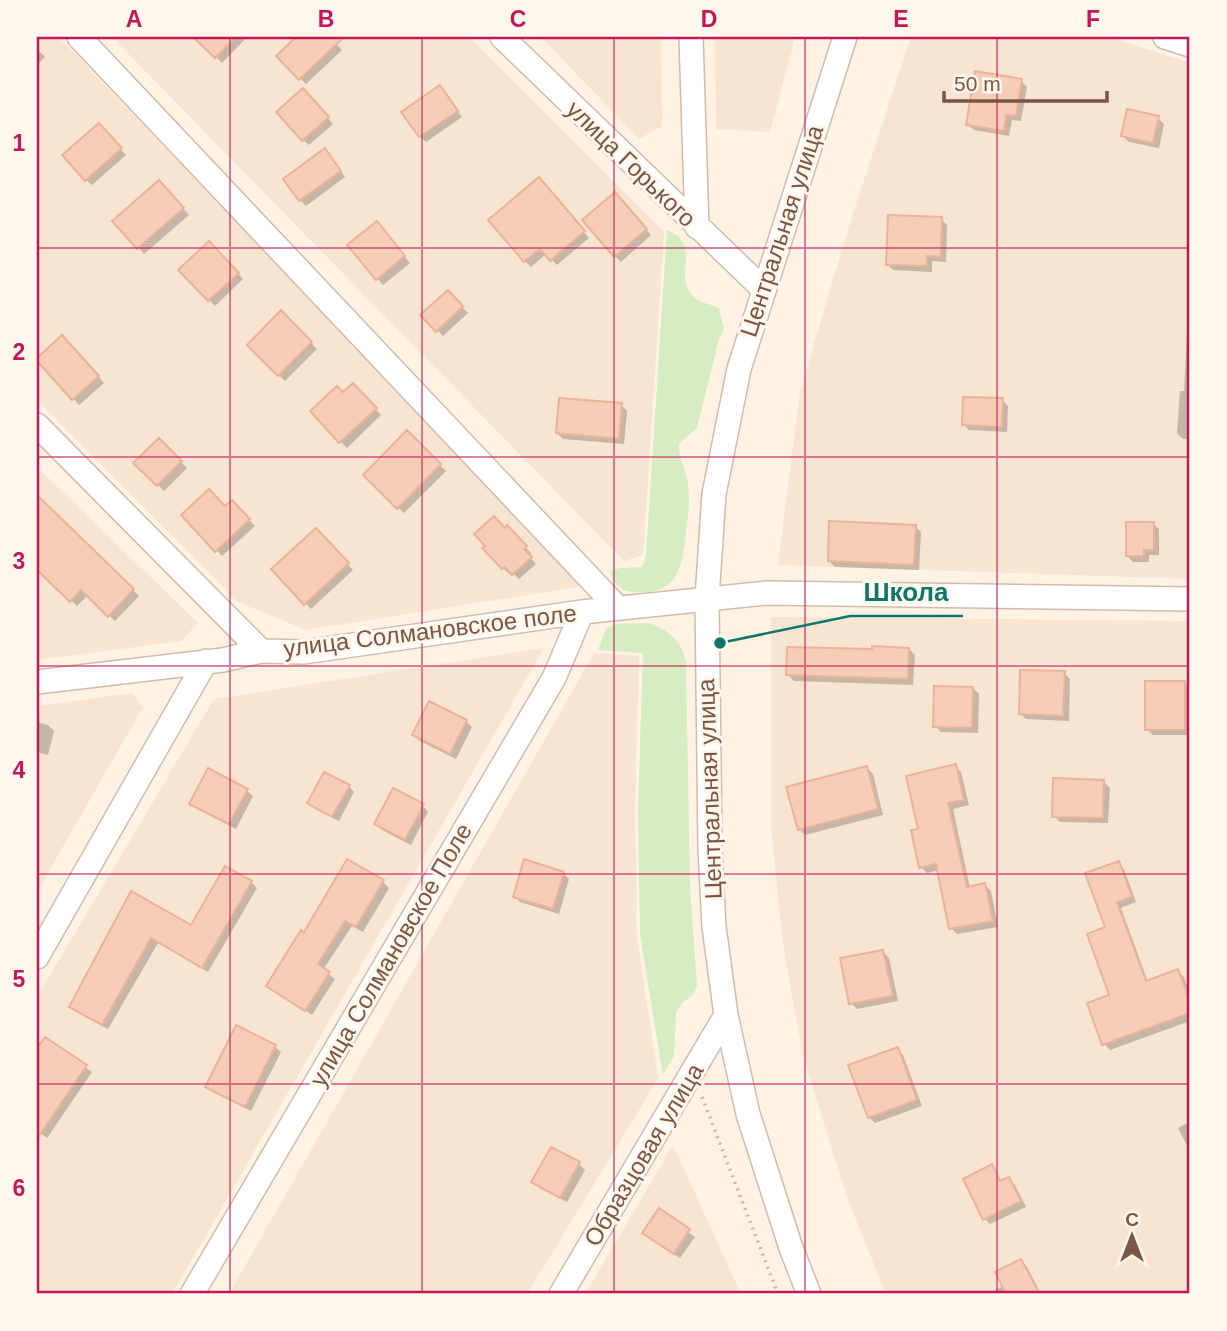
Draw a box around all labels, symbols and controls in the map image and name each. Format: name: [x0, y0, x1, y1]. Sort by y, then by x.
text: A: [126, 6, 142, 32]
text: B: [318, 6, 334, 32]
text: C: [510, 6, 526, 32]
text: D: [701, 6, 717, 32]
text: E: [893, 6, 909, 32]
text: F: [1086, 6, 1100, 32]
scale bar: [944, 60, 1106, 104]
text: 50 m: [954, 72, 1001, 95]
street label: улица Горького: [561, 95, 701, 232]
street label: Центральная улица: [735, 121, 829, 340]
text: 1: [13, 130, 26, 156]
text: 2: [13, 339, 25, 365]
text: 3: [13, 548, 25, 574]
callout: Школа: [850, 569, 963, 616]
text: Школа: [863, 577, 949, 607]
street label: улица Солмановское поле: [282, 599, 578, 662]
street label: Центральная улица: [692, 678, 727, 900]
text: 4: [13, 757, 26, 783]
street label: улица Солмановское Поле: [304, 818, 477, 1091]
text: 5: [13, 966, 26, 992]
street label: Образцовая улица: [578, 1058, 709, 1251]
text: 6: [13, 1175, 25, 1201]
north arrow: [1098, 1202, 1168, 1272]
text: С: [1125, 1209, 1139, 1230]

